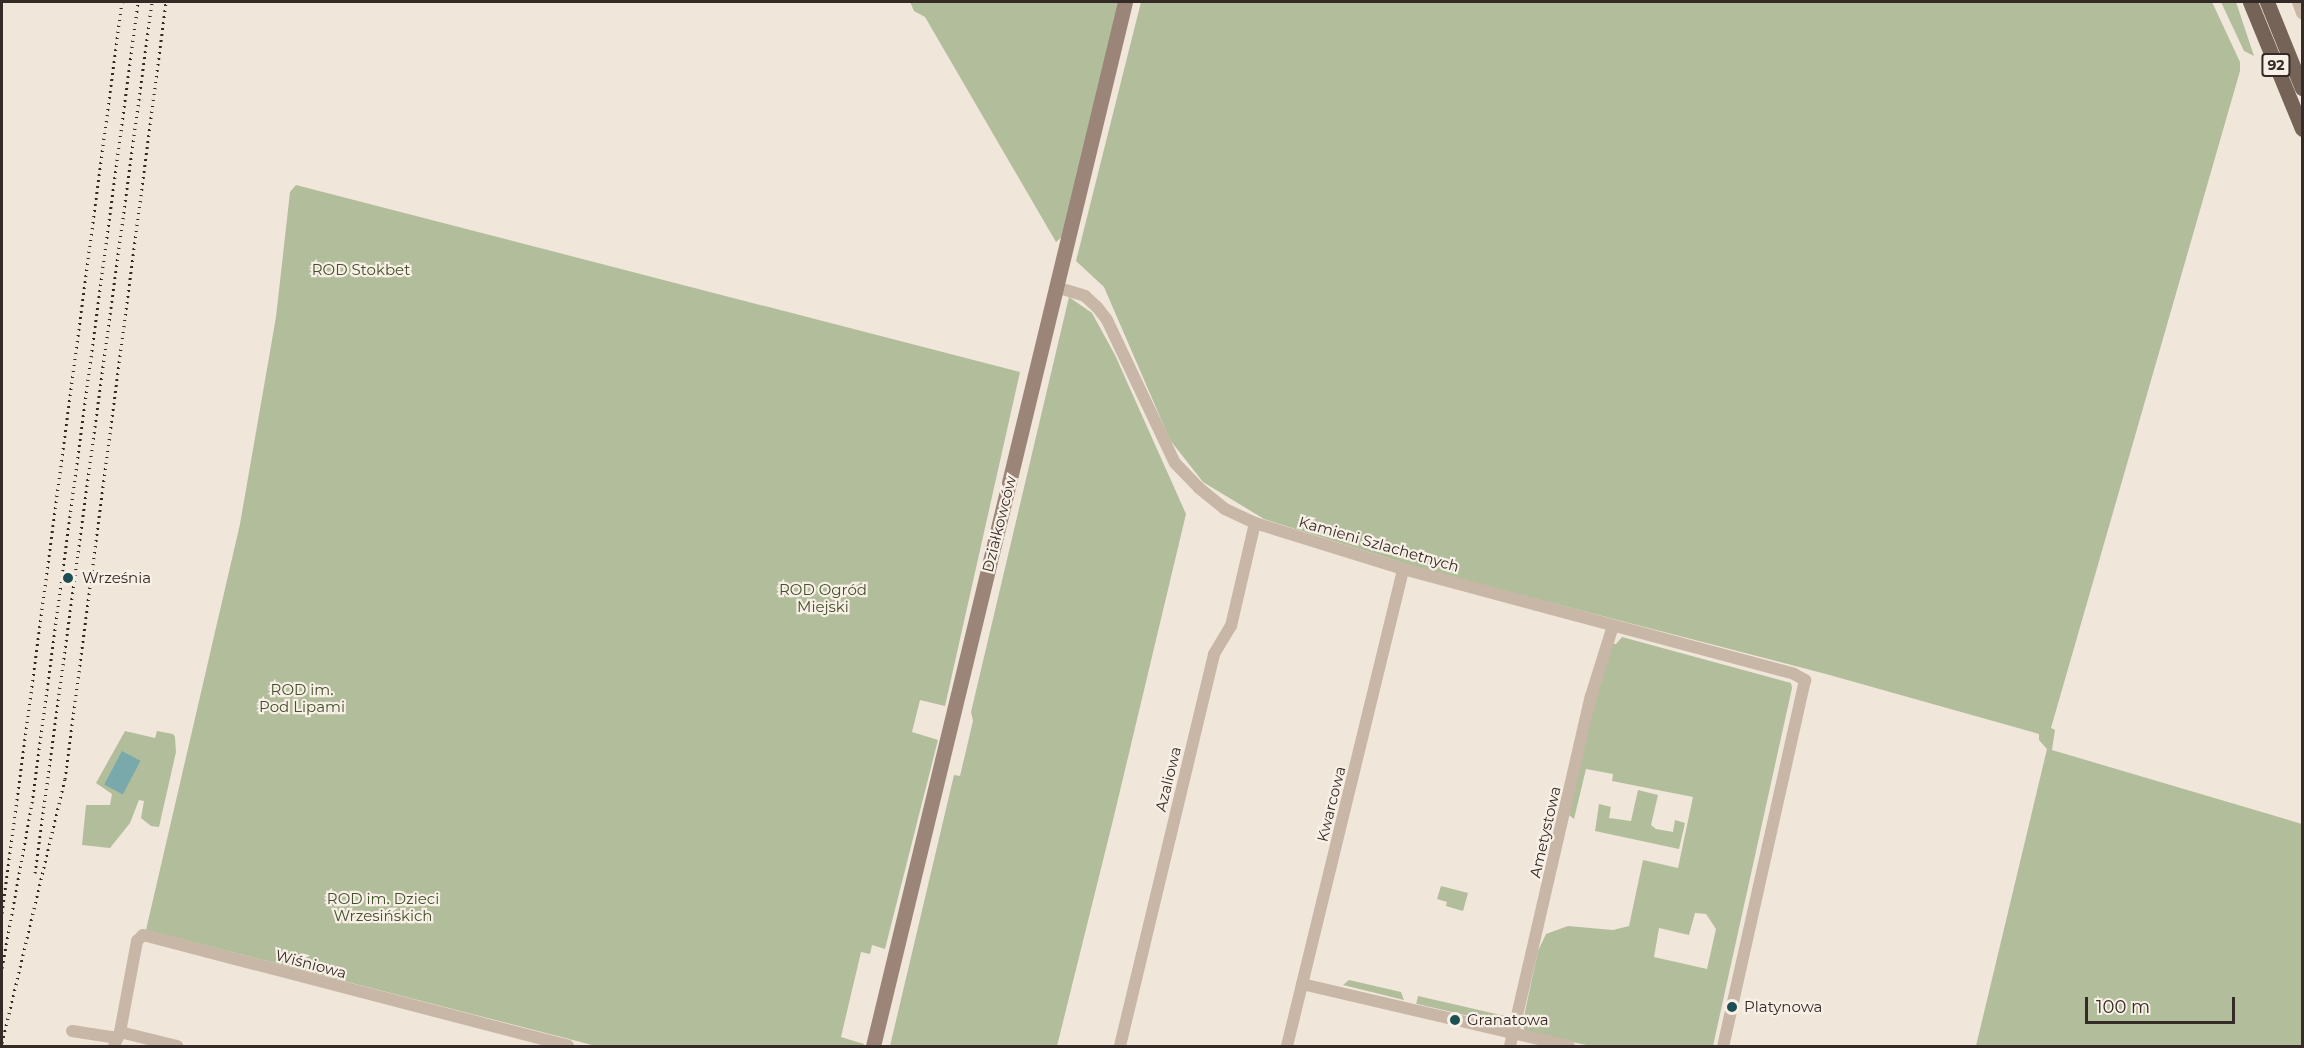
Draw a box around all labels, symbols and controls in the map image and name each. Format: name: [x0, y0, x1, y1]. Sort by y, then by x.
road number: 92: [2261, 54, 2291, 76]
park label: ROD Stokbet: [312, 261, 410, 279]
street label: Działkowców: [978, 474, 1020, 574]
street label: Kamieni Szlachetnych: [1297, 512, 1461, 576]
marker: Września: [59, 569, 77, 587]
place label: Września: [82, 569, 151, 587]
park label: ROD Ogród Miejski: [779, 580, 867, 615]
park label: ROD im. Pod Lipami: [259, 680, 345, 715]
street label: Azaliowa: [1151, 745, 1185, 813]
street label: Kwarcowa: [1313, 765, 1349, 843]
street label: Ametystowa: [1526, 784, 1564, 880]
park label: ROD im. Dzieci Wrzesińskich: [327, 889, 439, 924]
street label: Wiśniowa: [273, 946, 349, 982]
scale bar: [2088, 985, 2238, 1023]
text: 100 m: [2096, 996, 2150, 1018]
place label: Platynowa: [1744, 998, 1822, 1016]
marker: Platynowa: [1725, 1000, 1739, 1014]
place label: Granatowa: [1467, 1011, 1549, 1029]
marker: Granatowa: [1448, 1013, 1462, 1027]

